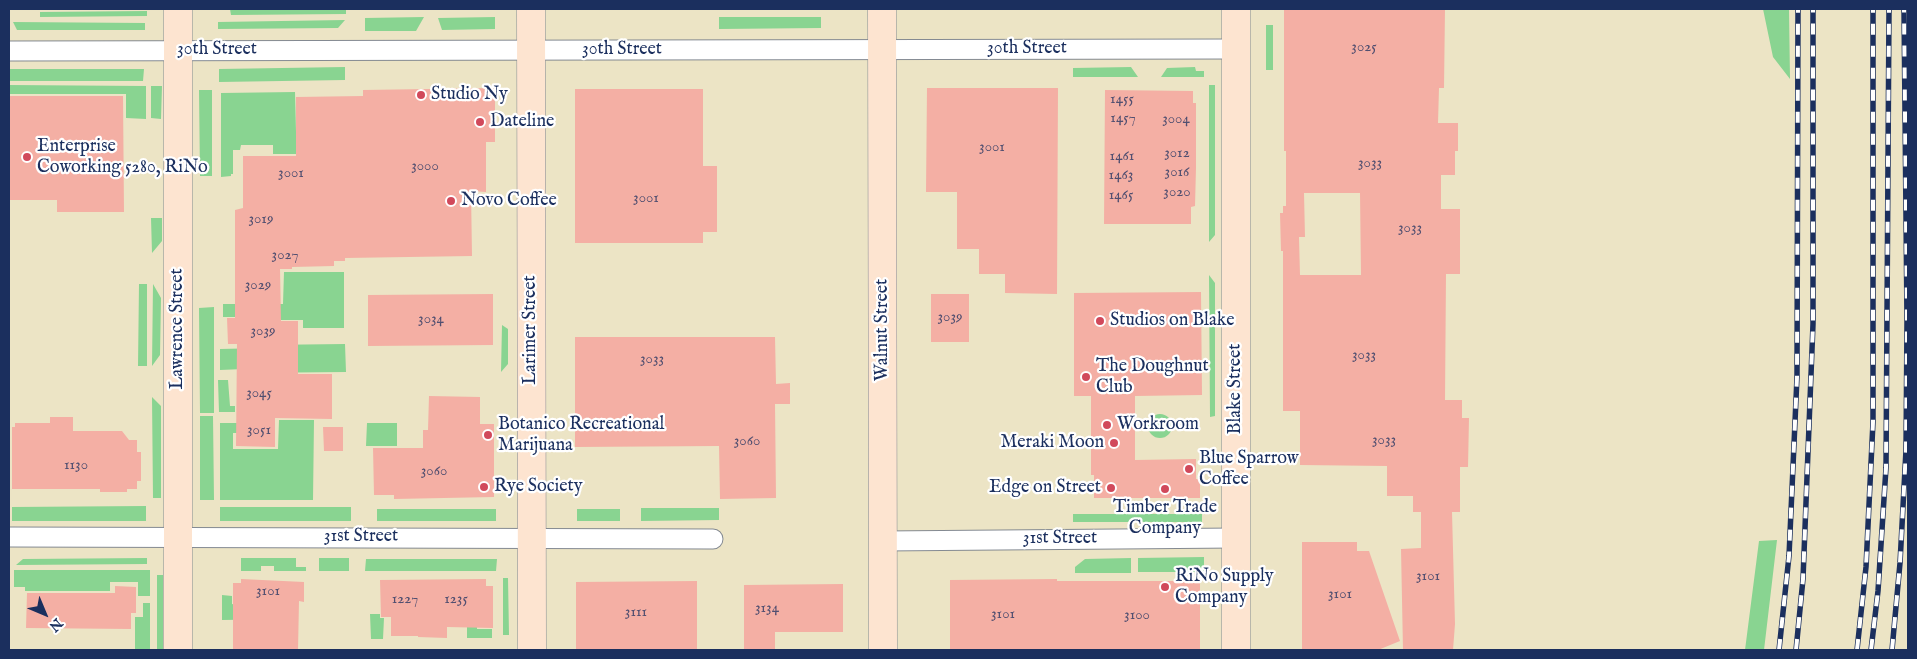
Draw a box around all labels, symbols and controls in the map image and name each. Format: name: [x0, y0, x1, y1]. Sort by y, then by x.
street label: 30th Street: [987, 38, 1067, 60]
street label: 30th Street: [177, 39, 257, 61]
street label: 30th Street: [582, 39, 662, 61]
house number: 3025: [1351, 39, 1377, 57]
place label: Studio Ny: [431, 84, 508, 106]
marker: Studio Ny: [415, 89, 427, 101]
house number: 1455: [1110, 91, 1134, 109]
house number: 1457: [1110, 110, 1136, 128]
place label: Dateline: [490, 111, 554, 133]
house number: 3004: [1162, 111, 1190, 129]
marker: Dateline: [474, 116, 486, 128]
place label: Enterprise Coworking 5280, RiNo: [37, 136, 208, 178]
house number: 3001: [979, 139, 1005, 157]
house number: 3012: [1164, 145, 1190, 163]
house number: 1461: [1110, 148, 1134, 166]
marker: Enterprise Coworking 5280, RiNo: [21, 151, 33, 163]
house number: 3033: [1358, 155, 1382, 173]
house number: 3000: [411, 158, 439, 176]
house number: 3016: [1165, 164, 1189, 182]
house number: 3001: [278, 165, 304, 183]
house number: 1463: [1109, 167, 1133, 185]
house number: 3020: [1163, 184, 1191, 202]
house number: 1465: [1109, 187, 1133, 205]
place label: Novo Coffee: [461, 190, 557, 212]
house number: 3001: [633, 190, 659, 208]
marker: Novo Coffee: [445, 195, 457, 207]
house number: 3019: [248, 211, 274, 229]
house number: 3033: [1398, 220, 1422, 238]
house number: 3027: [272, 247, 298, 265]
street label: Lawrence Street: [167, 268, 189, 390]
street label: Larimer Street: [520, 275, 542, 385]
house number: 3029: [245, 277, 271, 295]
street label: Walnut Street: [872, 279, 894, 381]
house number: 3039: [937, 309, 963, 327]
place label: Studios on Blake: [1110, 310, 1235, 332]
house number: 3034: [418, 311, 444, 329]
marker: Studios on Blake: [1094, 315, 1106, 327]
house number: 3039: [250, 323, 276, 341]
street label: Blake Street: [1225, 343, 1247, 435]
house number: 3033: [1352, 347, 1376, 365]
house number: 3033: [640, 351, 664, 369]
place label: The Doughnut Club: [1096, 356, 1209, 398]
marker: The Doughnut Club: [1080, 371, 1092, 383]
house number: 3045: [246, 385, 272, 403]
place label: Botanico Recreational Marijuana: [498, 414, 664, 456]
place label: Workroom: [1117, 414, 1199, 436]
marker: Workroom: [1101, 419, 1113, 431]
house number: 3051: [247, 422, 271, 440]
marker: Botanico Recreational Marijuana: [482, 429, 494, 441]
place label: Meraki Moon: [1001, 432, 1104, 454]
house number: 3033: [1372, 432, 1396, 450]
house number: 3060: [734, 433, 760, 451]
marker: Meraki Moon: [1108, 437, 1120, 449]
place label: Blue Sparrow Coffee: [1199, 448, 1299, 490]
house number: 1130: [64, 457, 88, 475]
house number: 3060: [421, 463, 447, 481]
marker: Blue Sparrow Coffee: [1183, 463, 1195, 475]
place label: Rye Society: [494, 476, 583, 498]
place label: Edge on Street: [989, 477, 1101, 499]
marker: Rye Society: [478, 481, 490, 493]
marker: Edge on Street: [1105, 482, 1117, 494]
marker: Timber Trade Company: [1159, 483, 1171, 495]
place label: Timber Trade Company: [1113, 497, 1217, 540]
street label: 31st Street: [324, 526, 398, 548]
street label: 31st Street: [1023, 528, 1097, 550]
place label: RiNo Supply Company: [1175, 566, 1274, 608]
house number: 3101: [1416, 568, 1440, 586]
marker: RiNo Supply Company: [1159, 581, 1171, 593]
house number: 3101: [256, 583, 280, 601]
house number: 3101: [1328, 586, 1352, 604]
north arrow: [20, 589, 70, 639]
house number: 1227: [392, 591, 418, 609]
house number: 1235: [444, 591, 468, 609]
house number: 3134: [755, 600, 779, 618]
house number: 3111: [625, 604, 647, 622]
house number: 3101: [991, 606, 1015, 624]
house number: 3100: [1124, 607, 1150, 625]
text: N: [45, 614, 66, 635]

